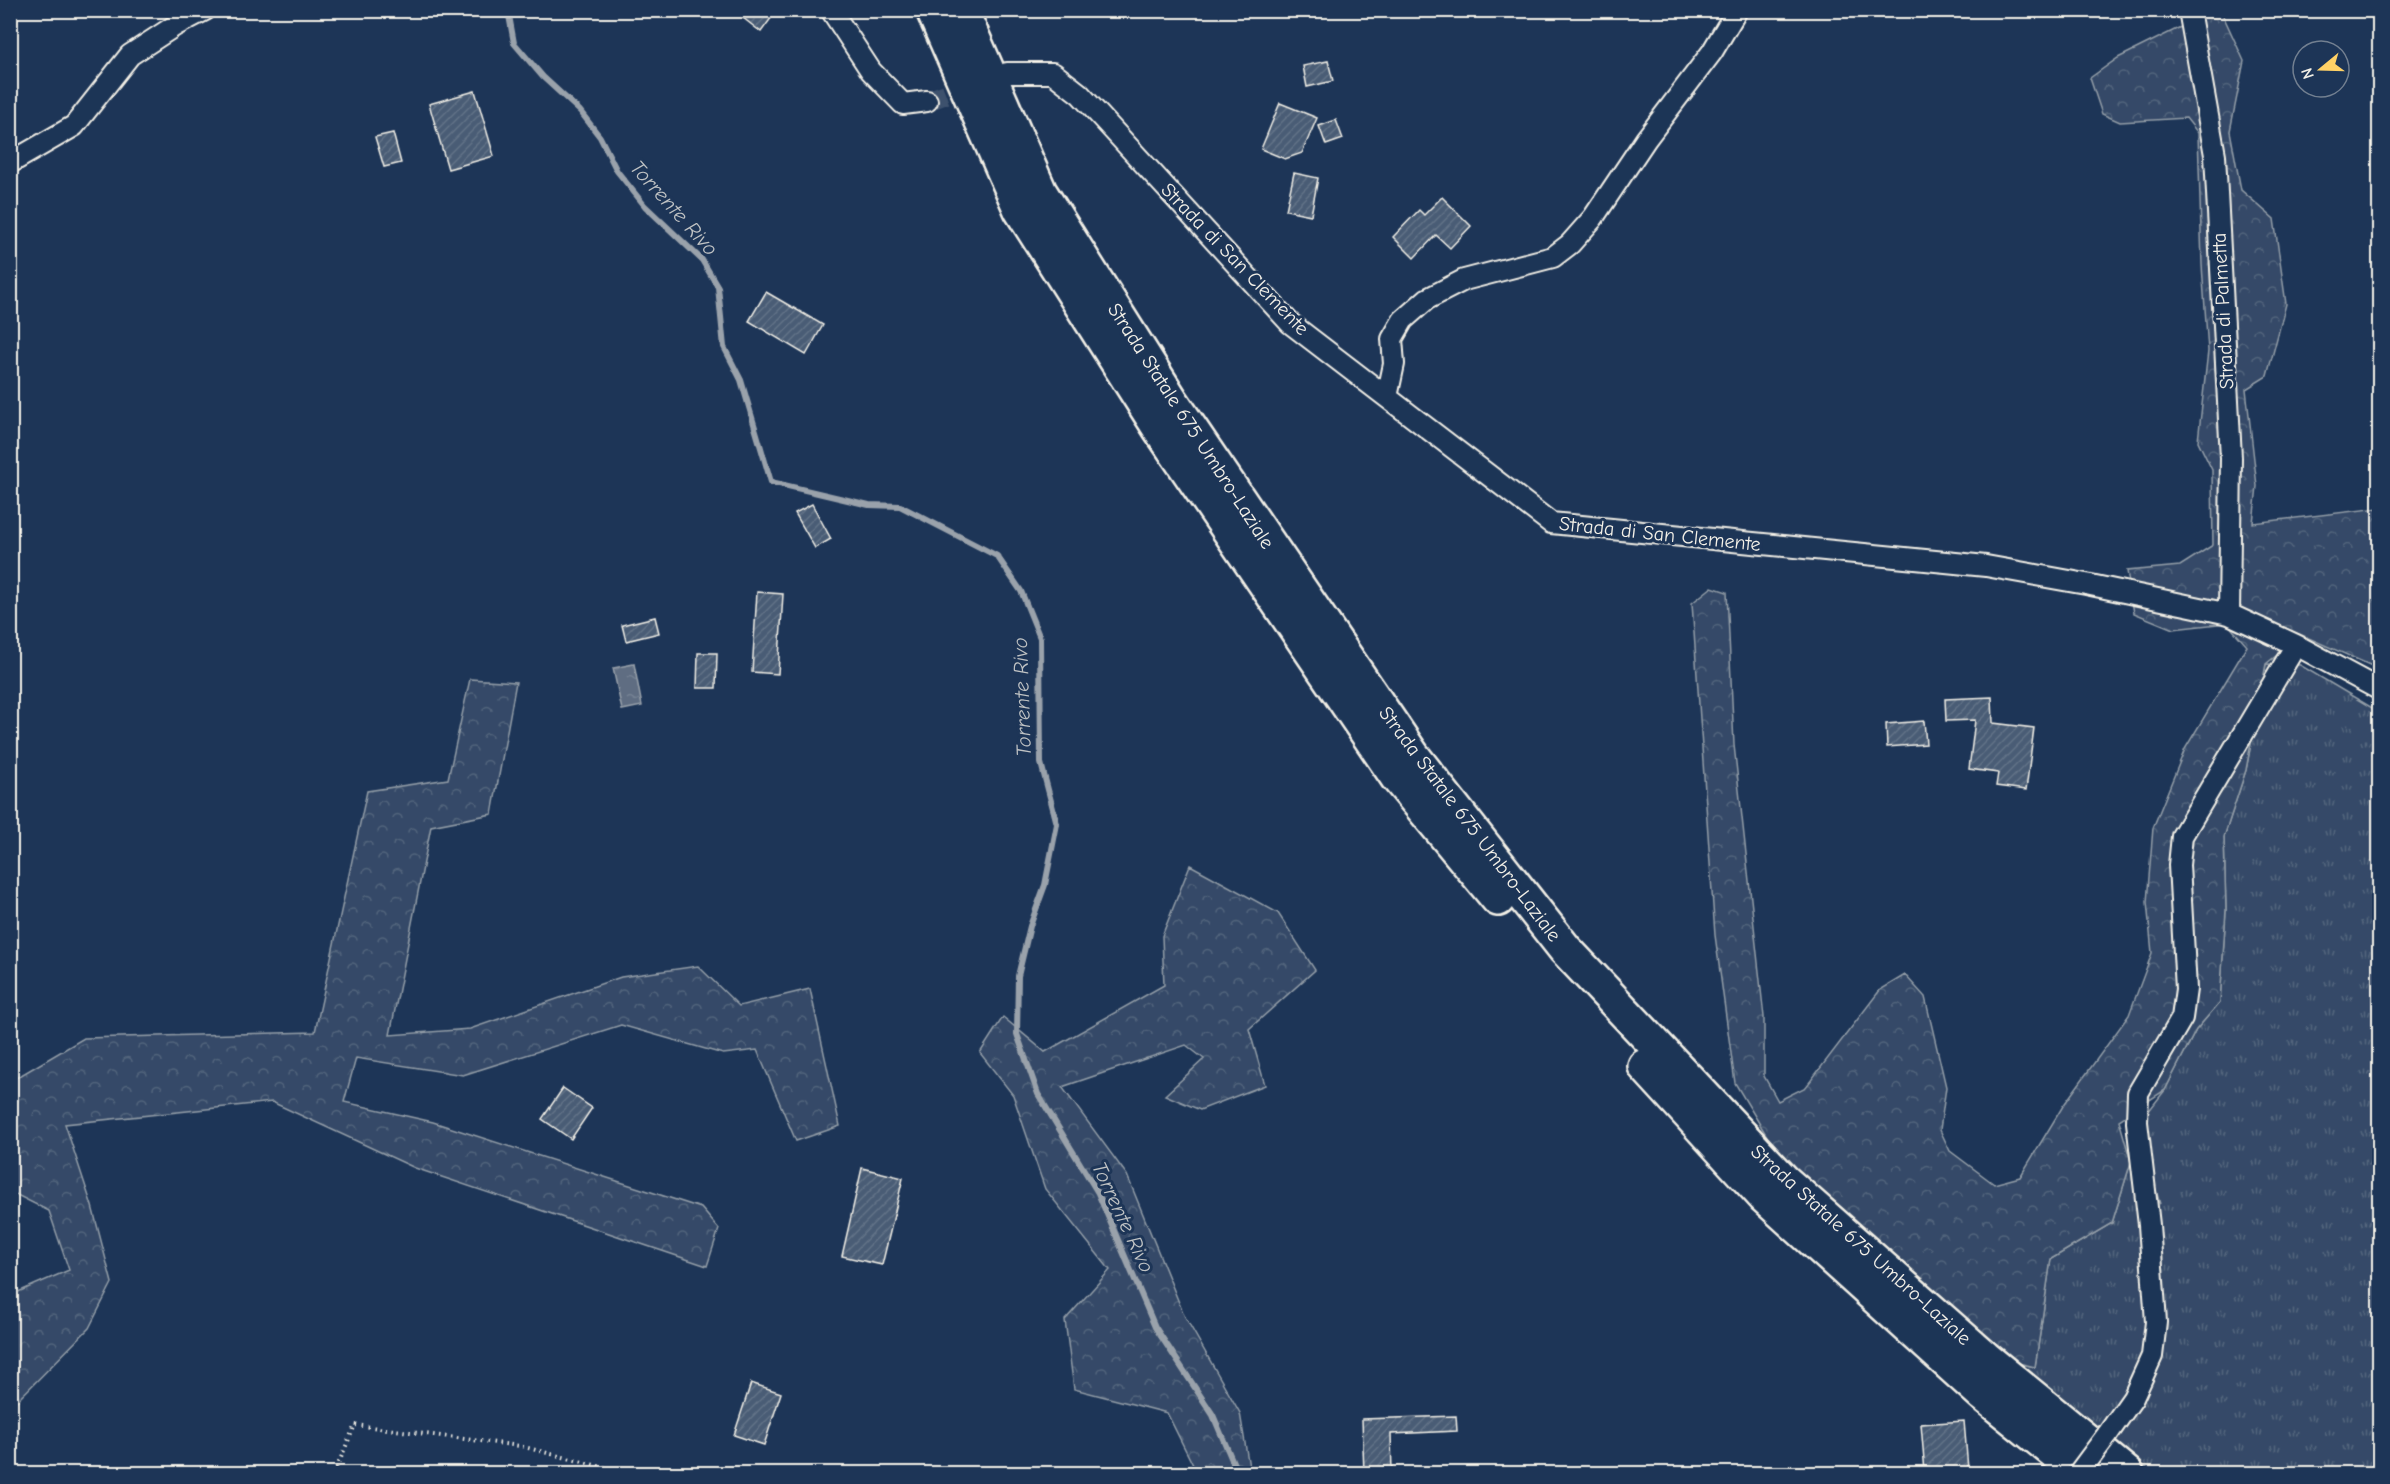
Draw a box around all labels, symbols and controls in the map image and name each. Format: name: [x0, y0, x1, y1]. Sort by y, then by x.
north arrow: [2291, 39, 2351, 99]
text: N: [2298, 66, 2318, 81]
water label: Torrente Rivo: [625, 156, 723, 260]
street label: Strada di San Clemente: [1156, 178, 1314, 340]
street label: Strada di Palmetta: [2207, 232, 2239, 390]
street label: Strada Statale 675 Umbro-Laziale: [1103, 299, 1279, 553]
street label: Strada di San Clemente: [1558, 512, 1762, 556]
water label: Torrente Rivo: [1008, 637, 1036, 757]
street label: Strada Statale 675 Umbro-Laziale: [1374, 702, 1566, 946]
street label: Strada Statale 675 Umbro-Laziale: [1746, 1140, 1976, 1350]
water label: Torrente Rivo: [1087, 1158, 1159, 1276]

